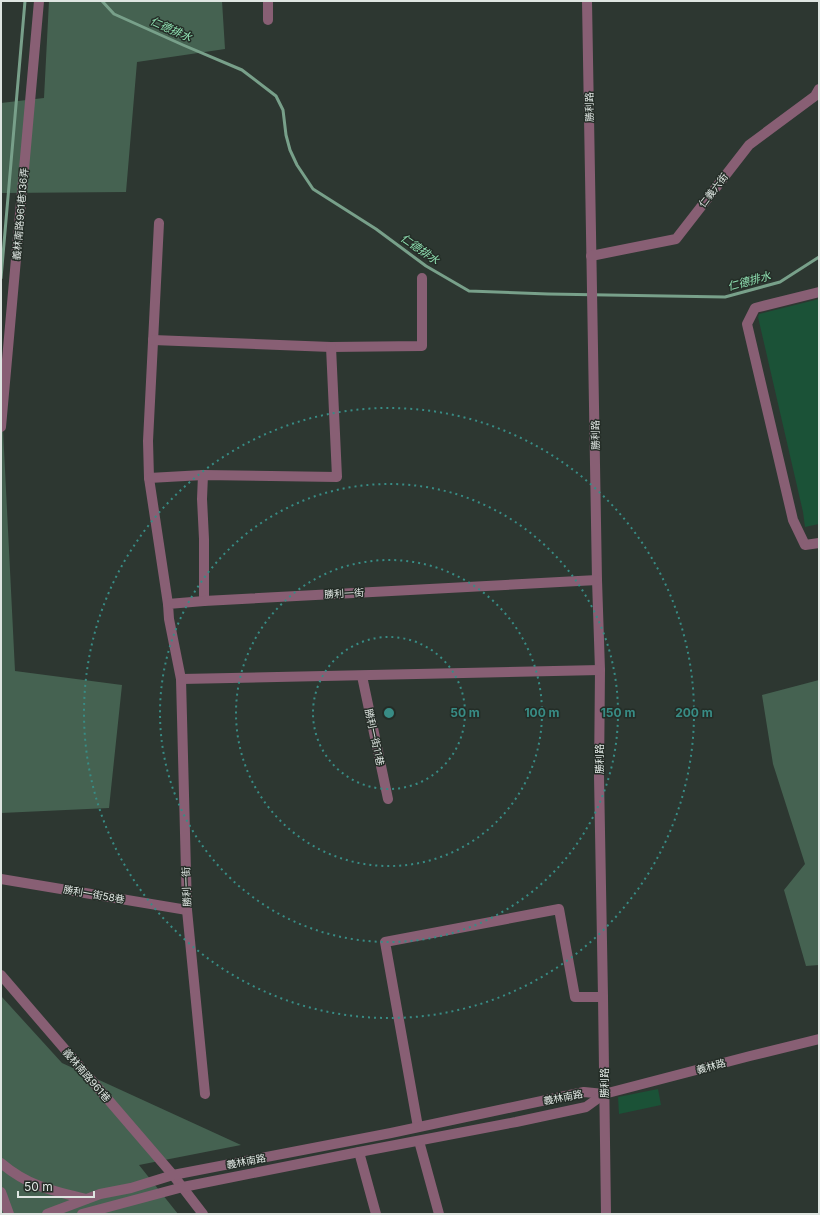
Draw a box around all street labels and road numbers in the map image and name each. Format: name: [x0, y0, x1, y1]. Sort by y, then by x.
street label: 勝利路: [583, 92, 595, 122]
street label: 義林南路961巷136弄: [10, 167, 30, 261]
street label: 仁義六街: [696, 171, 730, 209]
street label: 勝利路: [589, 420, 601, 450]
street label: 勝利一街: [324, 586, 364, 600]
street label: 勝利一街11巷: [363, 707, 387, 767]
street label: 勝利路: [593, 744, 605, 774]
street label: 勝利一街: [179, 867, 193, 907]
street label: 勝利一街58巷: [62, 883, 126, 905]
street label: 義林南路961巷: [61, 1046, 113, 1104]
street label: 義林路: [695, 1056, 727, 1076]
street label: 勝利路: [598, 1068, 610, 1098]
street label: 義林南路: [542, 1087, 584, 1107]
street label: 義林南路: [225, 1151, 267, 1171]

